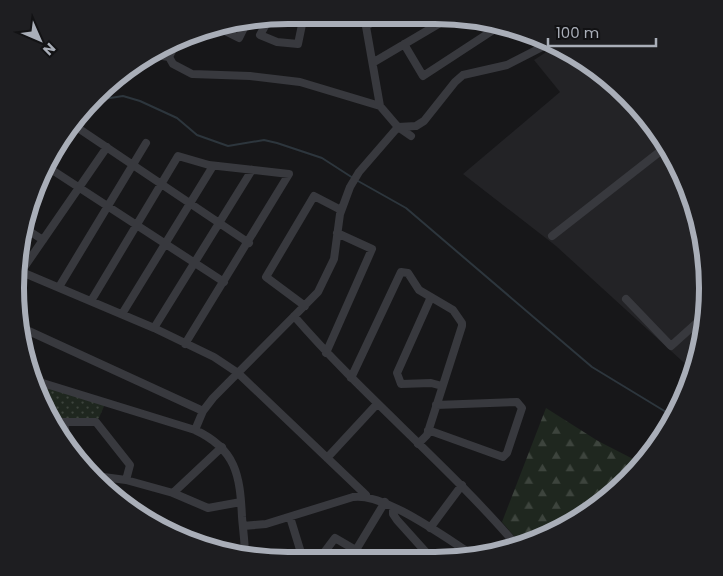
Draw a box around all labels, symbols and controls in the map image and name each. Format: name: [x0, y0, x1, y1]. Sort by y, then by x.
north arrow: [15, 15, 65, 65]
scale bar: [548, 15, 656, 47]
text: 100 m: [556, 22, 599, 43]
text: N: [38, 38, 60, 60]

